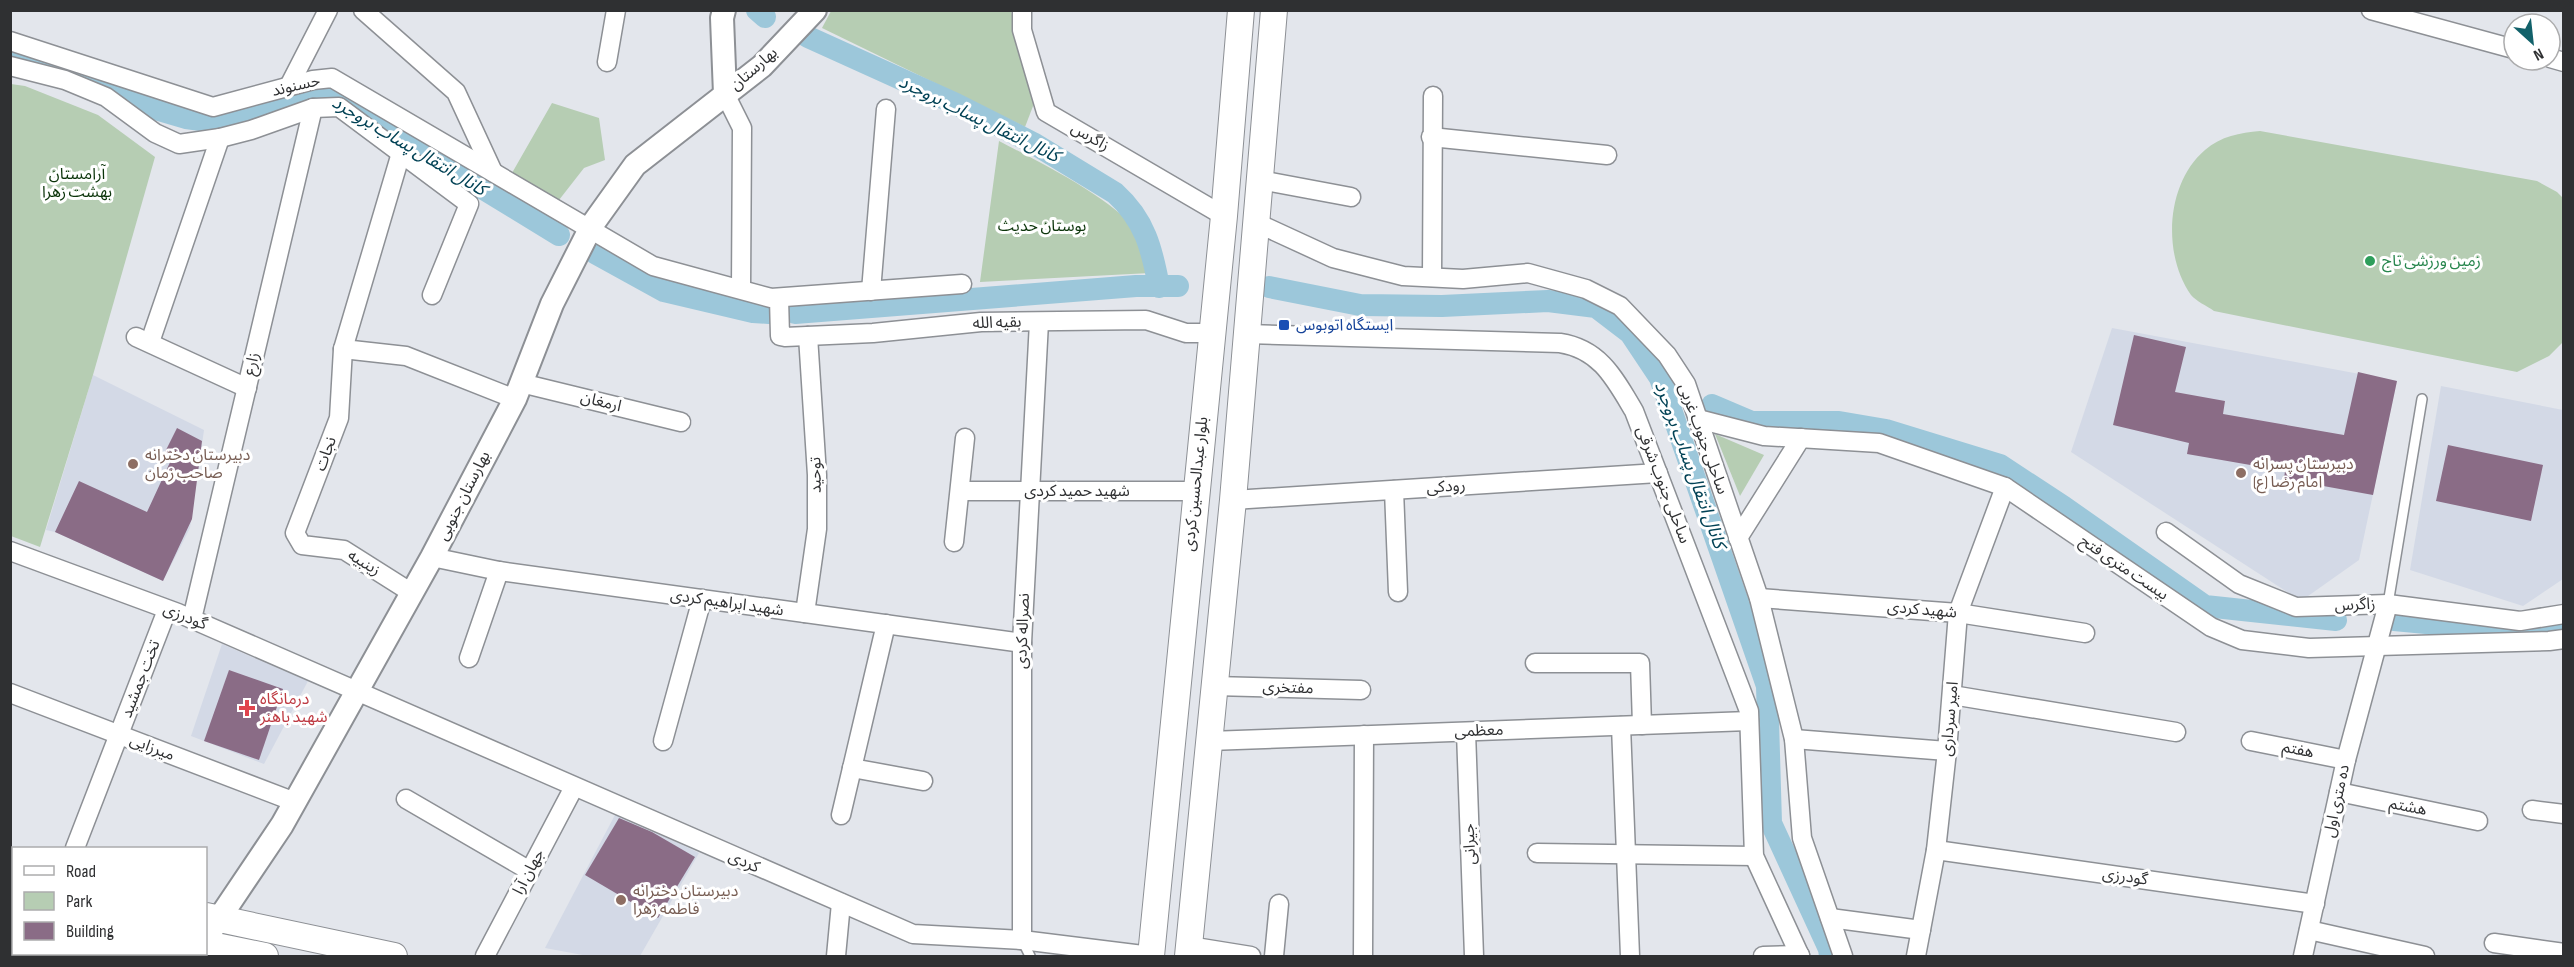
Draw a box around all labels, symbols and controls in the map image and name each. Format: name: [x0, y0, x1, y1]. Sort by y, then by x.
north arrow: [2502, 12, 2562, 72]
street label: بهارستان: [726, 43, 782, 95]
text: N: [2530, 44, 2546, 64]
street label: حسنوند: [270, 71, 322, 101]
water label: کانال انتقال پساب بروجرد: [895, 71, 1066, 170]
water label: کانال انتقال پساب بروجرد: [328, 92, 493, 203]
street label: زاگرس: [1067, 119, 1113, 155]
park label: آرامستان بهشت زهرا: [42, 164, 112, 202]
park label: بوستان حدیث: [998, 217, 1086, 236]
place label: زمین ورزشی تاج: [2382, 252, 2481, 273]
marker: زمین ورزشی تاج: [2363, 254, 2377, 268]
street label: بقیه الله: [972, 313, 1022, 333]
place label: ایستگاه اتوبوس: [1296, 316, 1393, 335]
marker: ایستگاه اتوبوس: [1277, 318, 1291, 332]
street label: زارع: [240, 351, 266, 378]
water label: کانال انتقال پساب بروجرد: [1649, 379, 1731, 555]
street label: ساحلی جنوب غربی: [1674, 381, 1732, 497]
street label: ارمغان: [579, 388, 623, 416]
street label: بلوار عبدالحسین کردی: [1179, 416, 1213, 552]
street label: ساحلی جنوب شرقی: [1632, 424, 1694, 546]
street label: نجات: [311, 434, 341, 474]
place label: دبیرستان دخترانه صاحب زمان: [145, 446, 250, 483]
street label: بهارستان جنوبی: [433, 448, 495, 544]
place label: دبیرستان پسرانه امام رضا (ع): [2253, 455, 2354, 494]
street label: توحید: [806, 456, 826, 493]
marker: دبیرستان دخترانه صاحب زمان: [126, 457, 140, 471]
marker: دبیرستان پسرانه امام رضا (ع): [2234, 466, 2248, 480]
street label: رودکی: [1426, 476, 1466, 498]
street label: شهید حمید کردی: [1024, 482, 1130, 501]
street label: بیست متری فتح: [2075, 531, 2172, 606]
street label: زینبیه: [344, 546, 384, 580]
street label: شهید ابراهیم کردی: [669, 586, 785, 622]
street label: نصراله کردی: [1012, 593, 1034, 669]
street label: زاگرس: [2334, 595, 2376, 615]
street label: شهید کردی: [1886, 597, 1958, 623]
street label: گودرزی: [160, 600, 210, 635]
street label: تخت جمشید: [117, 637, 165, 721]
street label: مفتخری: [1262, 678, 1314, 698]
street label: امیر سرداری: [1937, 681, 1963, 757]
place label: درمانگاه شهید باهنر: [259, 690, 328, 727]
marker: درمانگاه شهید باهنر: [238, 699, 256, 717]
street label: معظمی: [1454, 721, 1504, 741]
street label: میرزایی: [127, 731, 177, 765]
street label: هفتم: [2280, 738, 2316, 764]
street label: ده متری اول: [2320, 763, 2354, 839]
street label: هشتم: [2387, 794, 2428, 822]
street label: جیرانی: [1460, 823, 1480, 865]
street label: جهان آرا: [509, 846, 549, 898]
legend: [12, 847, 207, 955]
street label: کردی: [725, 847, 763, 877]
text: Road: [66, 861, 96, 882]
street label: گودرزی: [2101, 864, 2149, 890]
place label: دبیرستان دخترانه فاطمه زهرا: [633, 882, 738, 919]
text: Park: [66, 891, 92, 912]
marker: دبیرستان دخترانه فاطمه زهرا: [614, 893, 628, 907]
text: Building: [66, 921, 114, 942]

